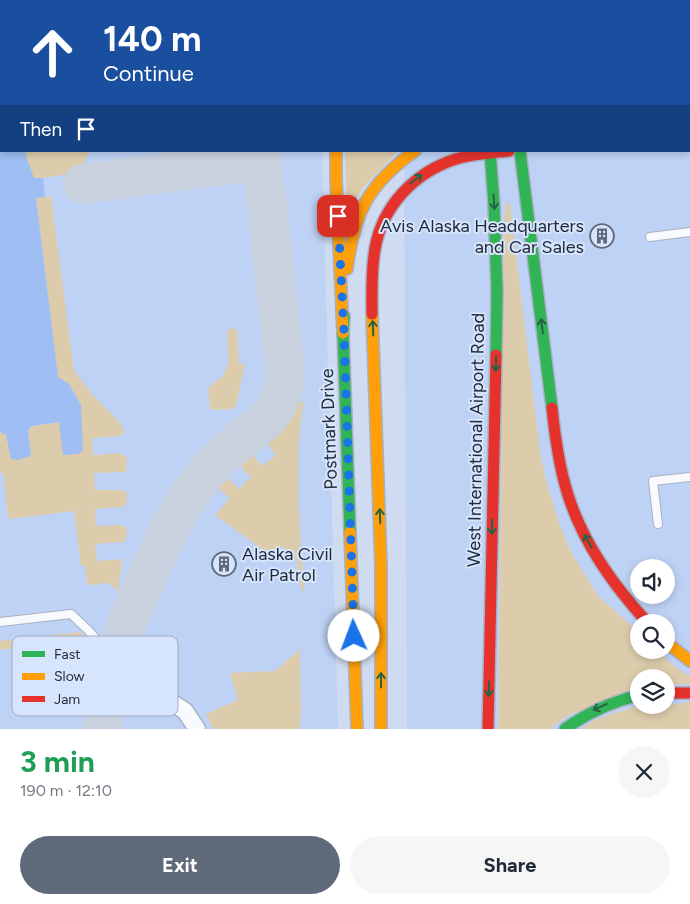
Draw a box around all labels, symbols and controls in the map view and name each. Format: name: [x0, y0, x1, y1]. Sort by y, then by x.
text: 140 m: [103, 18, 201, 60]
icon: ahead: [20, 20, 85, 85]
text: Continue: [103, 60, 194, 87]
icon: arrive: [72, 115, 100, 143]
text: Then: [20, 118, 62, 141]
one-way arrow: [409, 174, 422, 185]
one-way arrow: [489, 193, 498, 209]
pin: [317, 195, 359, 237]
icon: arrive: [324, 202, 352, 230]
place label: Avis Alaska Headquarters and Car Sales: [380, 215, 584, 258]
building icon: Avis Alaska Headquarters and Car Sales: [589, 223, 615, 249]
street label: West International Airport Road: [463, 313, 489, 567]
one-way arrow: [537, 319, 547, 335]
one-way arrow: [368, 321, 377, 337]
one-way arrow: [491, 356, 501, 372]
street label: Postmark Drive: [316, 368, 342, 490]
one-way arrow: [375, 508, 384, 524]
one-way arrow: [487, 518, 497, 534]
one-way arrow: [583, 534, 592, 549]
place label: Alaska Civil Air Patrol: [242, 543, 333, 586]
building icon: Alaska Civil Air Patrol: [211, 551, 237, 577]
map controls: [630, 559, 675, 714]
button: sound: [630, 559, 675, 604]
position arrow: [327, 609, 379, 661]
button: search: [630, 614, 675, 659]
legend: [12, 636, 178, 716]
text: Fast: [54, 646, 80, 663]
text: Slow: [54, 668, 85, 685]
button: layers: [630, 669, 675, 714]
one-way arrow: [376, 673, 386, 689]
one-way arrow: [484, 681, 493, 697]
text: Jam: [54, 691, 80, 708]
one-way arrow: [593, 703, 608, 713]
text: 3 min: [20, 743, 95, 780]
button: close: [618, 746, 670, 798]
text: 190 m · 12:10: [20, 781, 112, 800]
button: Exit: [20, 836, 340, 894]
button: Share: [350, 836, 670, 894]

